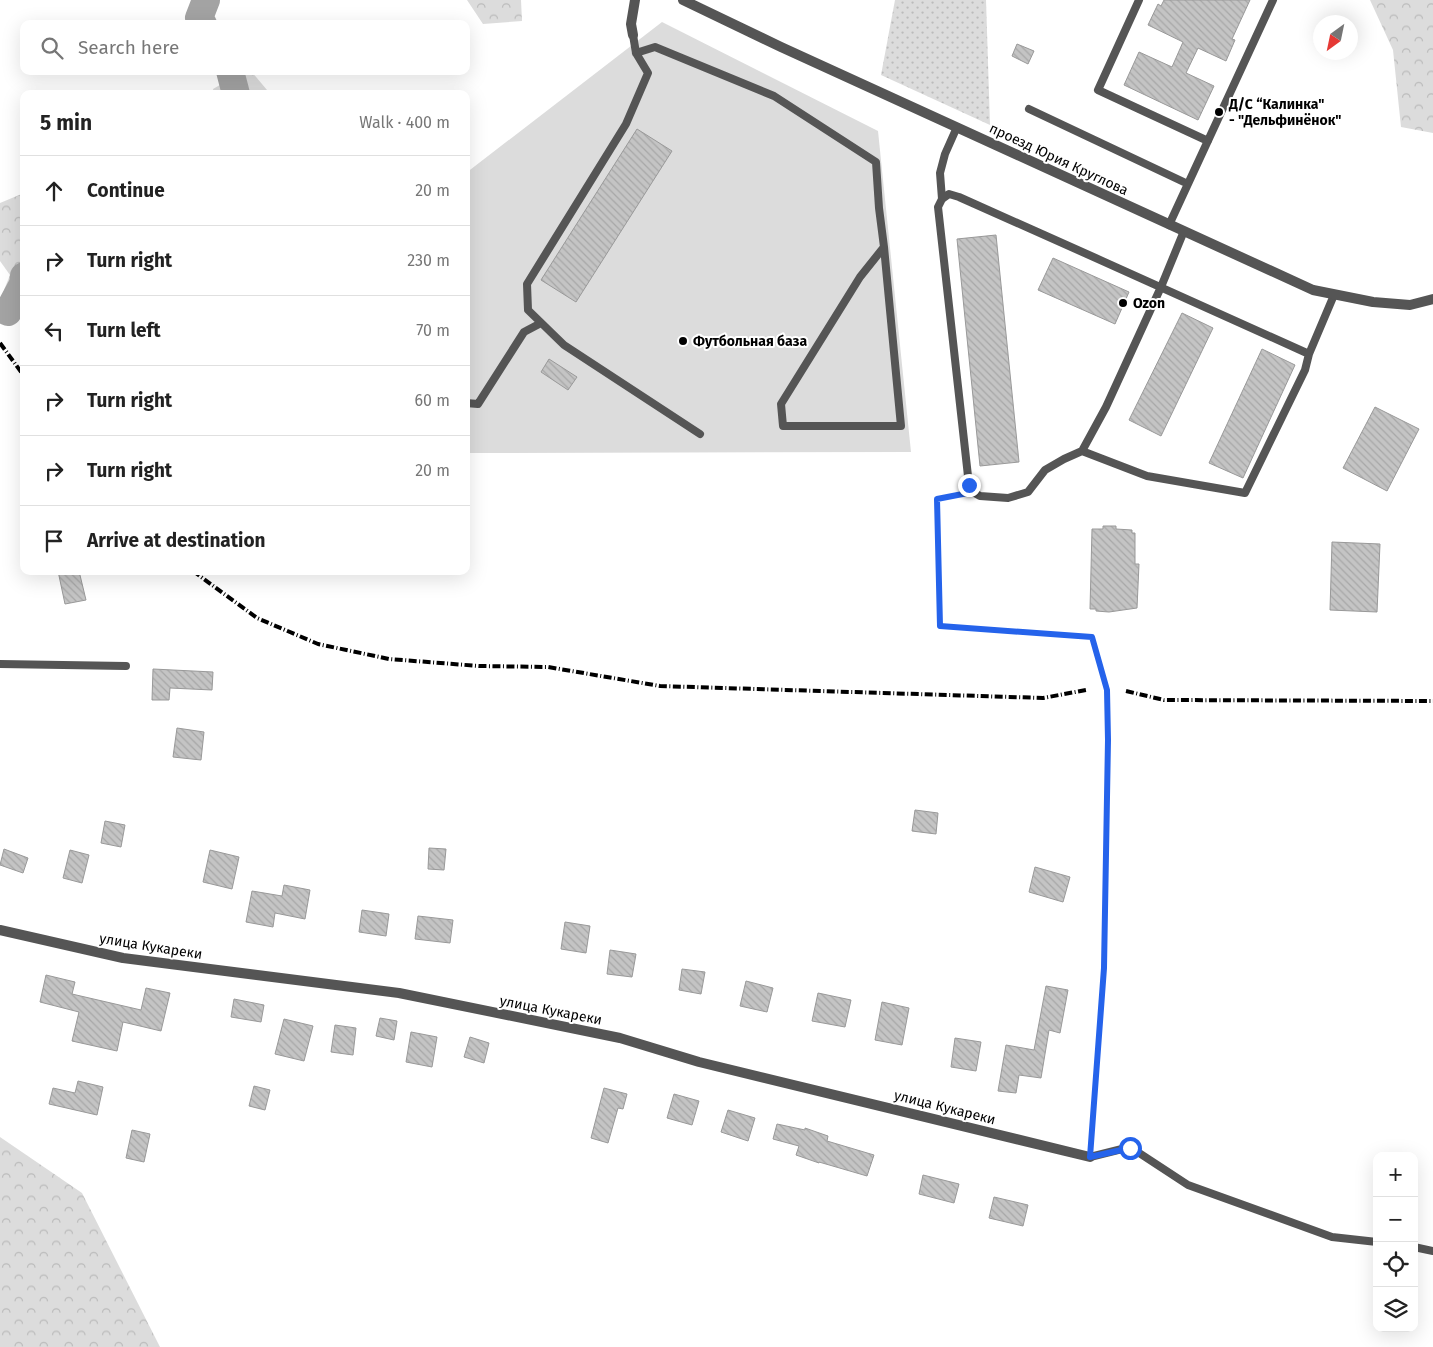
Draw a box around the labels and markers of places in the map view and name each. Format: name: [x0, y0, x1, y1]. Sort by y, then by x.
place label: Д/С “Калинка" - "Дельфинёнок": [1228, 96, 1342, 129]
marker: Д/С “Калинка" - "Дельфинёнок": [1213, 106, 1225, 118]
place label: Ozon: [1133, 295, 1165, 312]
marker: Ozon: [1117, 297, 1129, 309]
place label: Футбольная база: [693, 333, 807, 350]
marker: Футбольная база: [677, 335, 689, 347]

